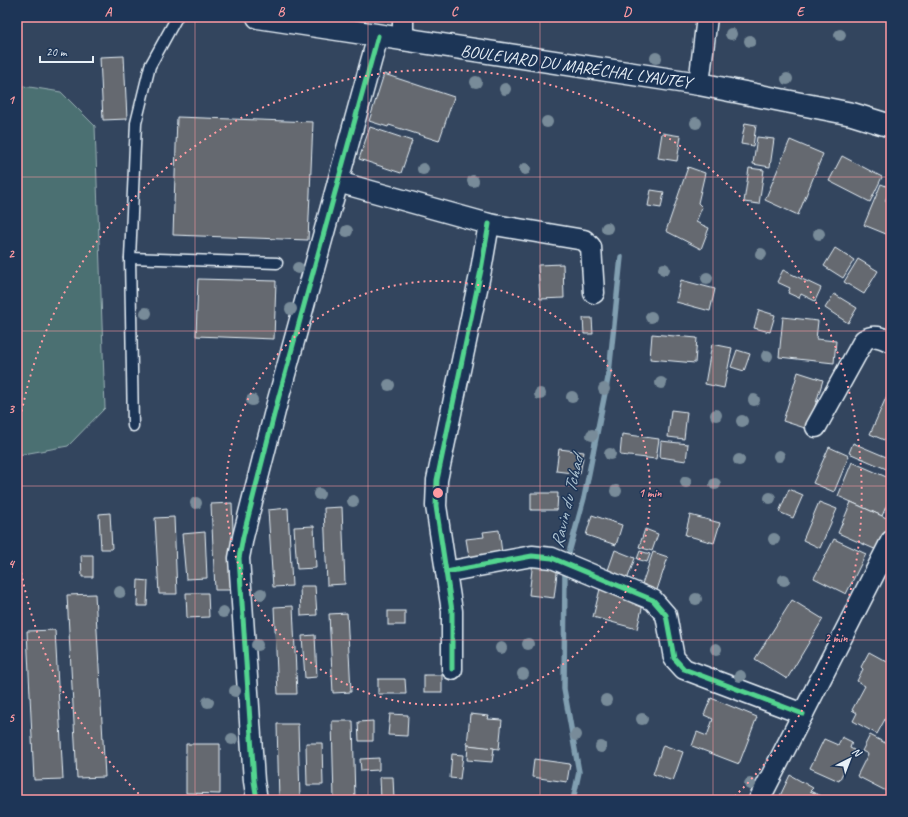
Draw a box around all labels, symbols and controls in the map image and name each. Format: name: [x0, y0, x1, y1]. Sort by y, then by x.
text: A: [105, 4, 113, 20]
text: B: [278, 4, 286, 20]
text: C: [451, 4, 459, 20]
text: D: [623, 4, 632, 20]
text: E: [797, 4, 806, 20]
scale bar: [40, 38, 93, 64]
street label: BOULEVARD DU MARÉCHAL LYAUTEY: [459, 39, 696, 94]
text: 20 m: [46, 44, 68, 60]
text: 1: [8, 92, 16, 108]
text: 2: [8, 246, 15, 262]
text: 3: [8, 401, 15, 417]
water label: Ravin du Tchad: [546, 448, 590, 550]
text: 1 min: [639, 485, 662, 501]
centre of rings: [431, 486, 445, 500]
text: 4: [8, 556, 16, 572]
text: 2 min: [825, 630, 848, 646]
text: 5: [8, 710, 15, 726]
north arrow: [830, 739, 870, 779]
text: N: [849, 744, 866, 761]

